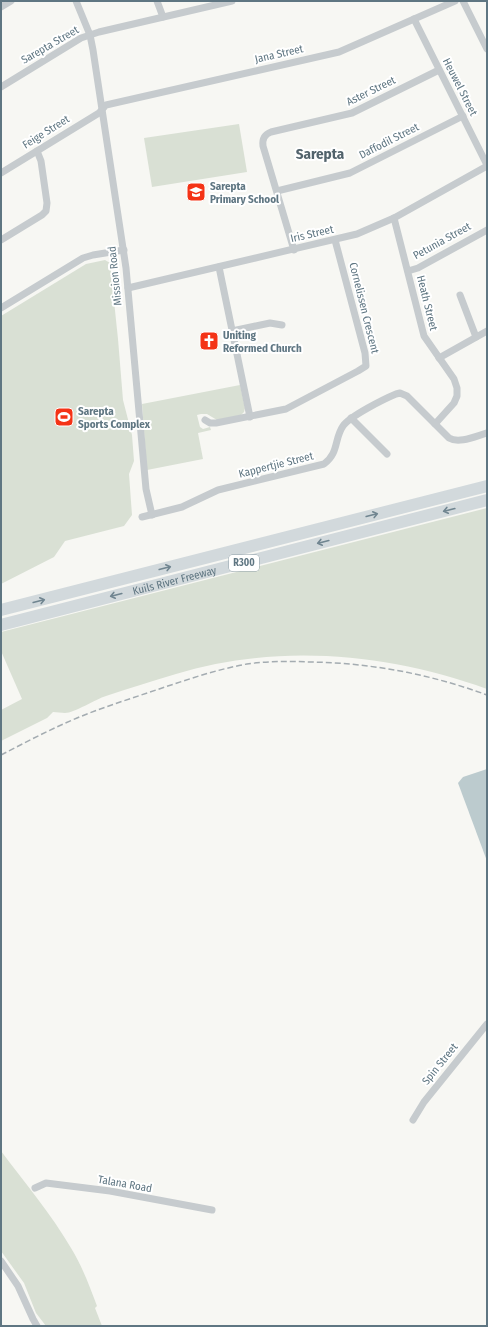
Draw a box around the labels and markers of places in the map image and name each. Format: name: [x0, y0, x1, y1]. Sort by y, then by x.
place label: Sarepta Primary School: [210, 180, 280, 206]
school or university icon: Sarepta Primary School: [185, 181, 207, 203]
place label: Uniting Reformed Church: [223, 329, 302, 355]
church icon: Uniting Reformed Church: [198, 330, 220, 352]
place label: Sarepta Sports Complex: [78, 405, 151, 431]
sports icon: Sarepta Sports Complex: [53, 406, 75, 428]

